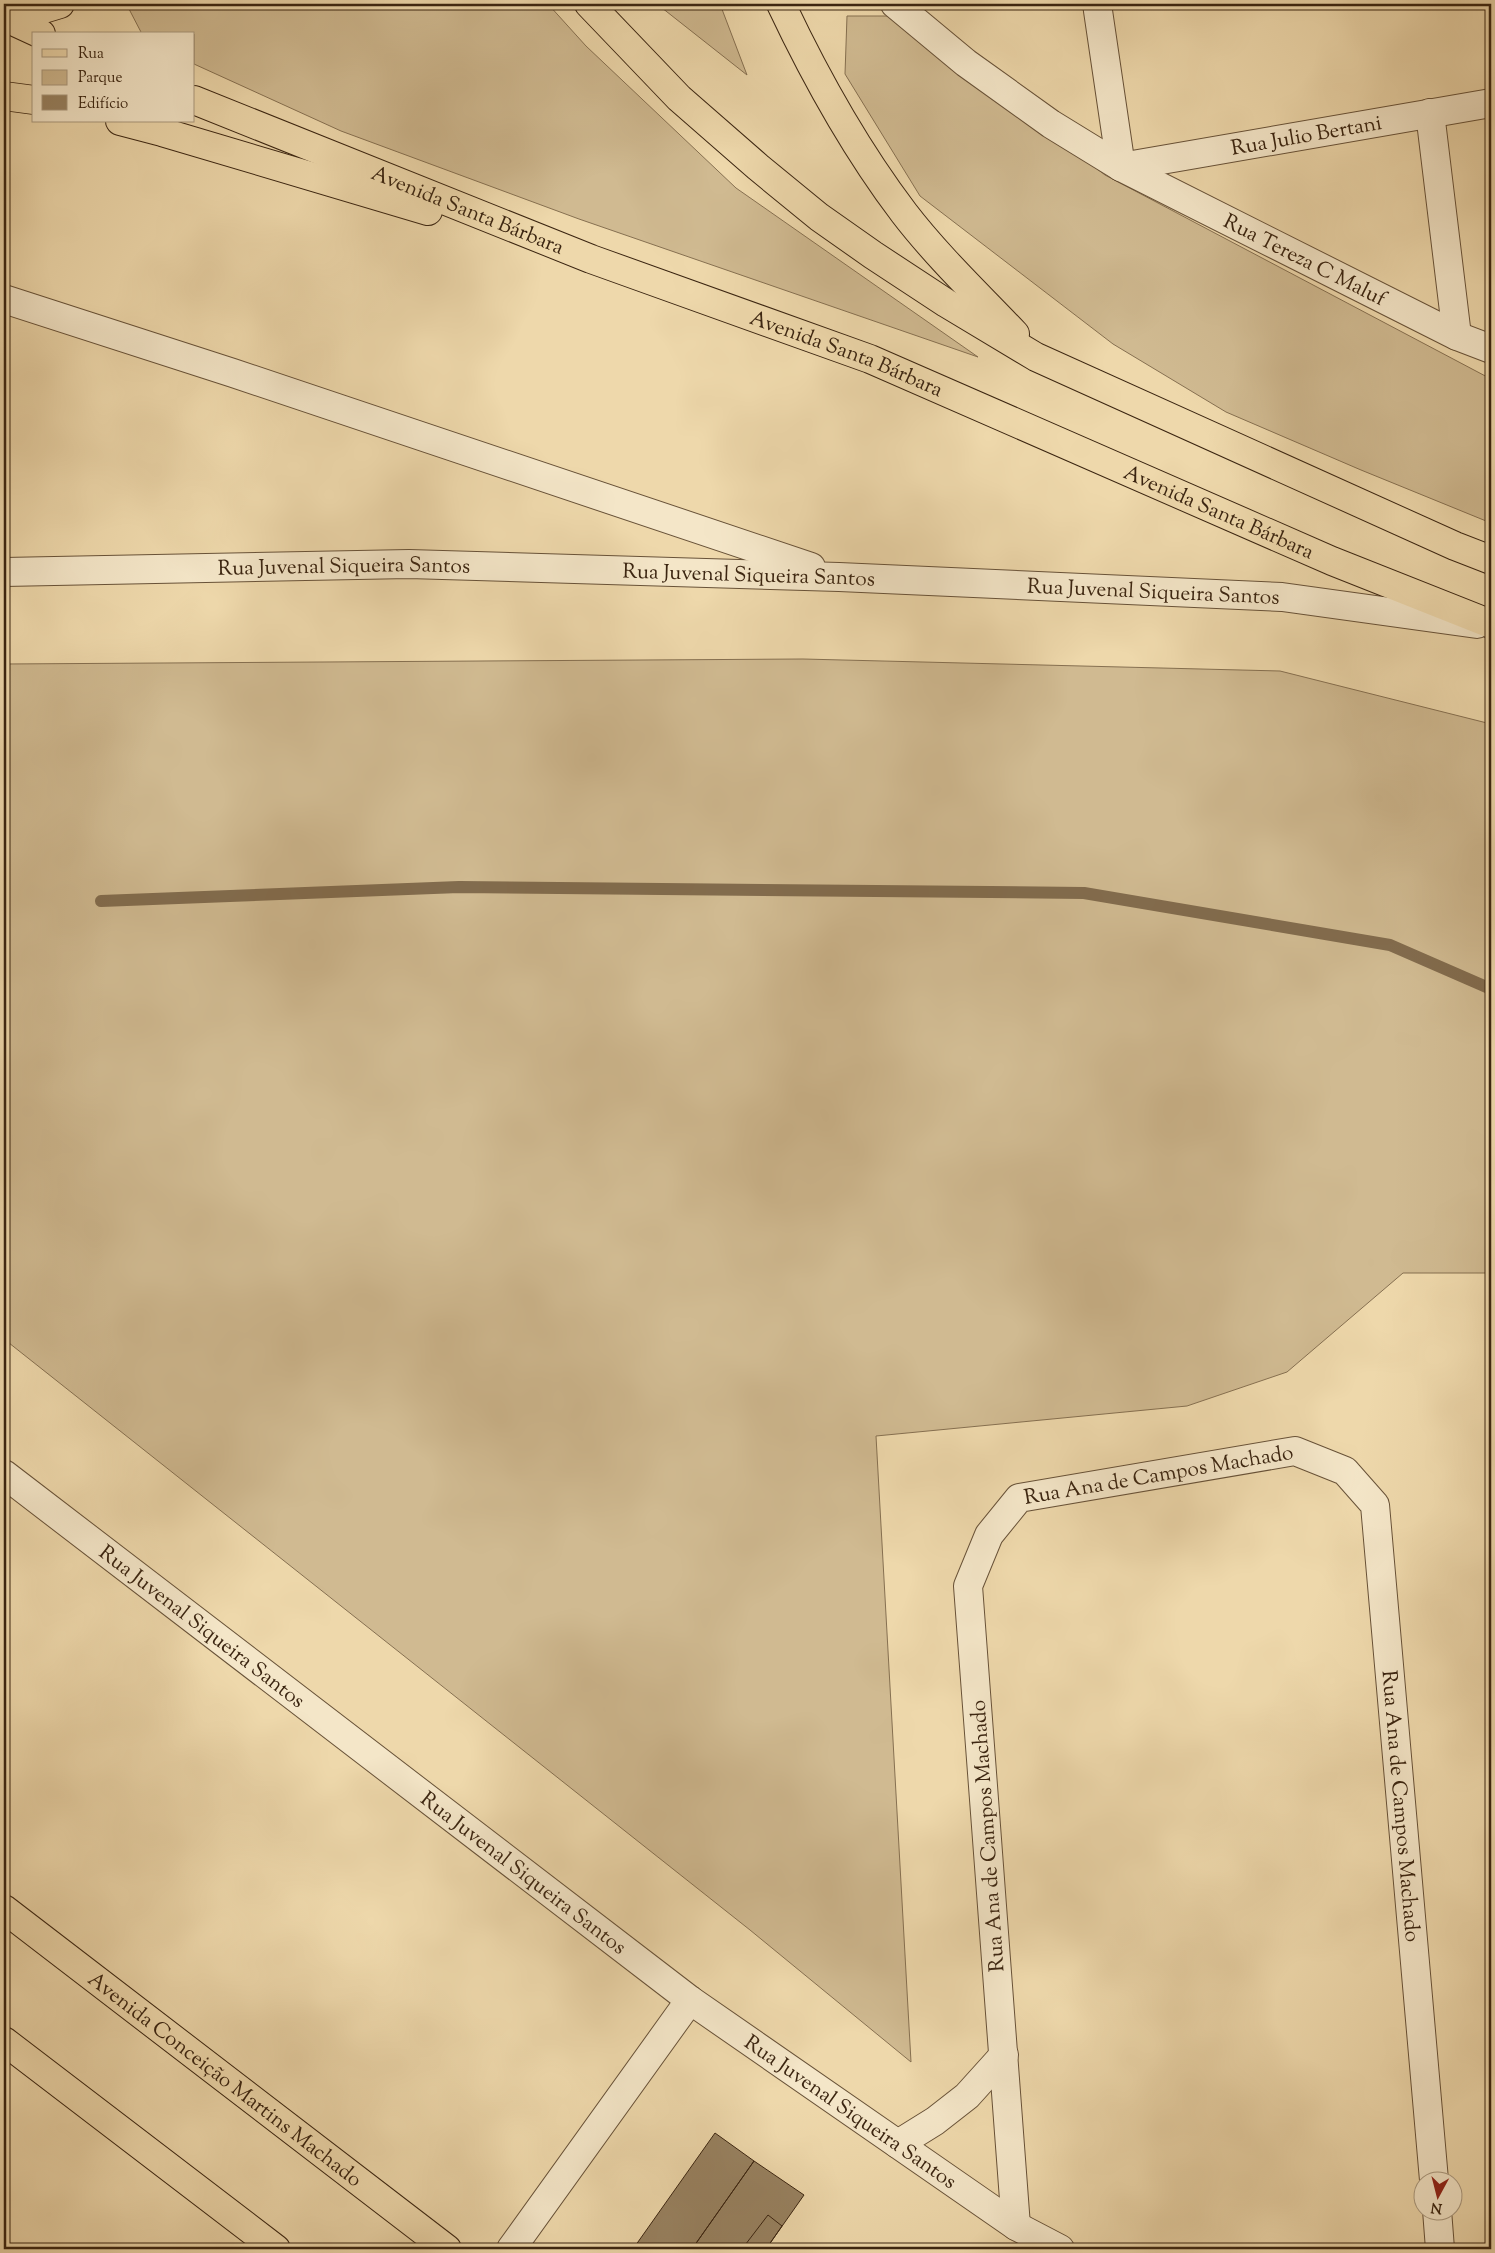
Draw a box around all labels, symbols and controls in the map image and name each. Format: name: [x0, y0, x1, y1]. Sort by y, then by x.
legend: [32, 32, 195, 122]
text: Rua: [78, 44, 104, 65]
text: Parque: [78, 68, 122, 89]
text: Edifício: [78, 94, 128, 115]
street label: Rua Julio Bertani: [1229, 109, 1384, 165]
street label: Avenida Santa Bárbara: [366, 160, 568, 264]
street label: Rua Tereza C Maluf: [1217, 208, 1392, 316]
street label: Avenida Santa Bárbara: [745, 304, 947, 406]
street label: Avenida Santa Bárbara: [1118, 459, 1318, 568]
street label: Rua Juvenal Siqueira Santos: [217, 551, 471, 585]
street label: Rua Juvenal Siqueira Santos: [622, 557, 876, 596]
street label: Rua Juvenal Siqueira Santos: [1026, 573, 1280, 614]
street label: Rua Ana de Campos Machado: [1022, 1439, 1296, 1514]
street label: Rua Juvenal Siqueira Santos: [92, 1539, 311, 1716]
street label: Rua Ana de Campos Machado: [1373, 1669, 1426, 1943]
street label: Rua Ana de Campos Machado: [965, 1699, 1013, 1973]
street label: Rua Juvenal Siqueira Santos: [413, 1785, 632, 1963]
street label: Avenida Conceição Martins Machado: [81, 1966, 367, 2195]
street label: Rua Juvenal Siqueira Santos: [737, 2029, 962, 2197]
north arrow: [1412, 2170, 1462, 2220]
text: N: [1430, 2196, 1443, 2218]

